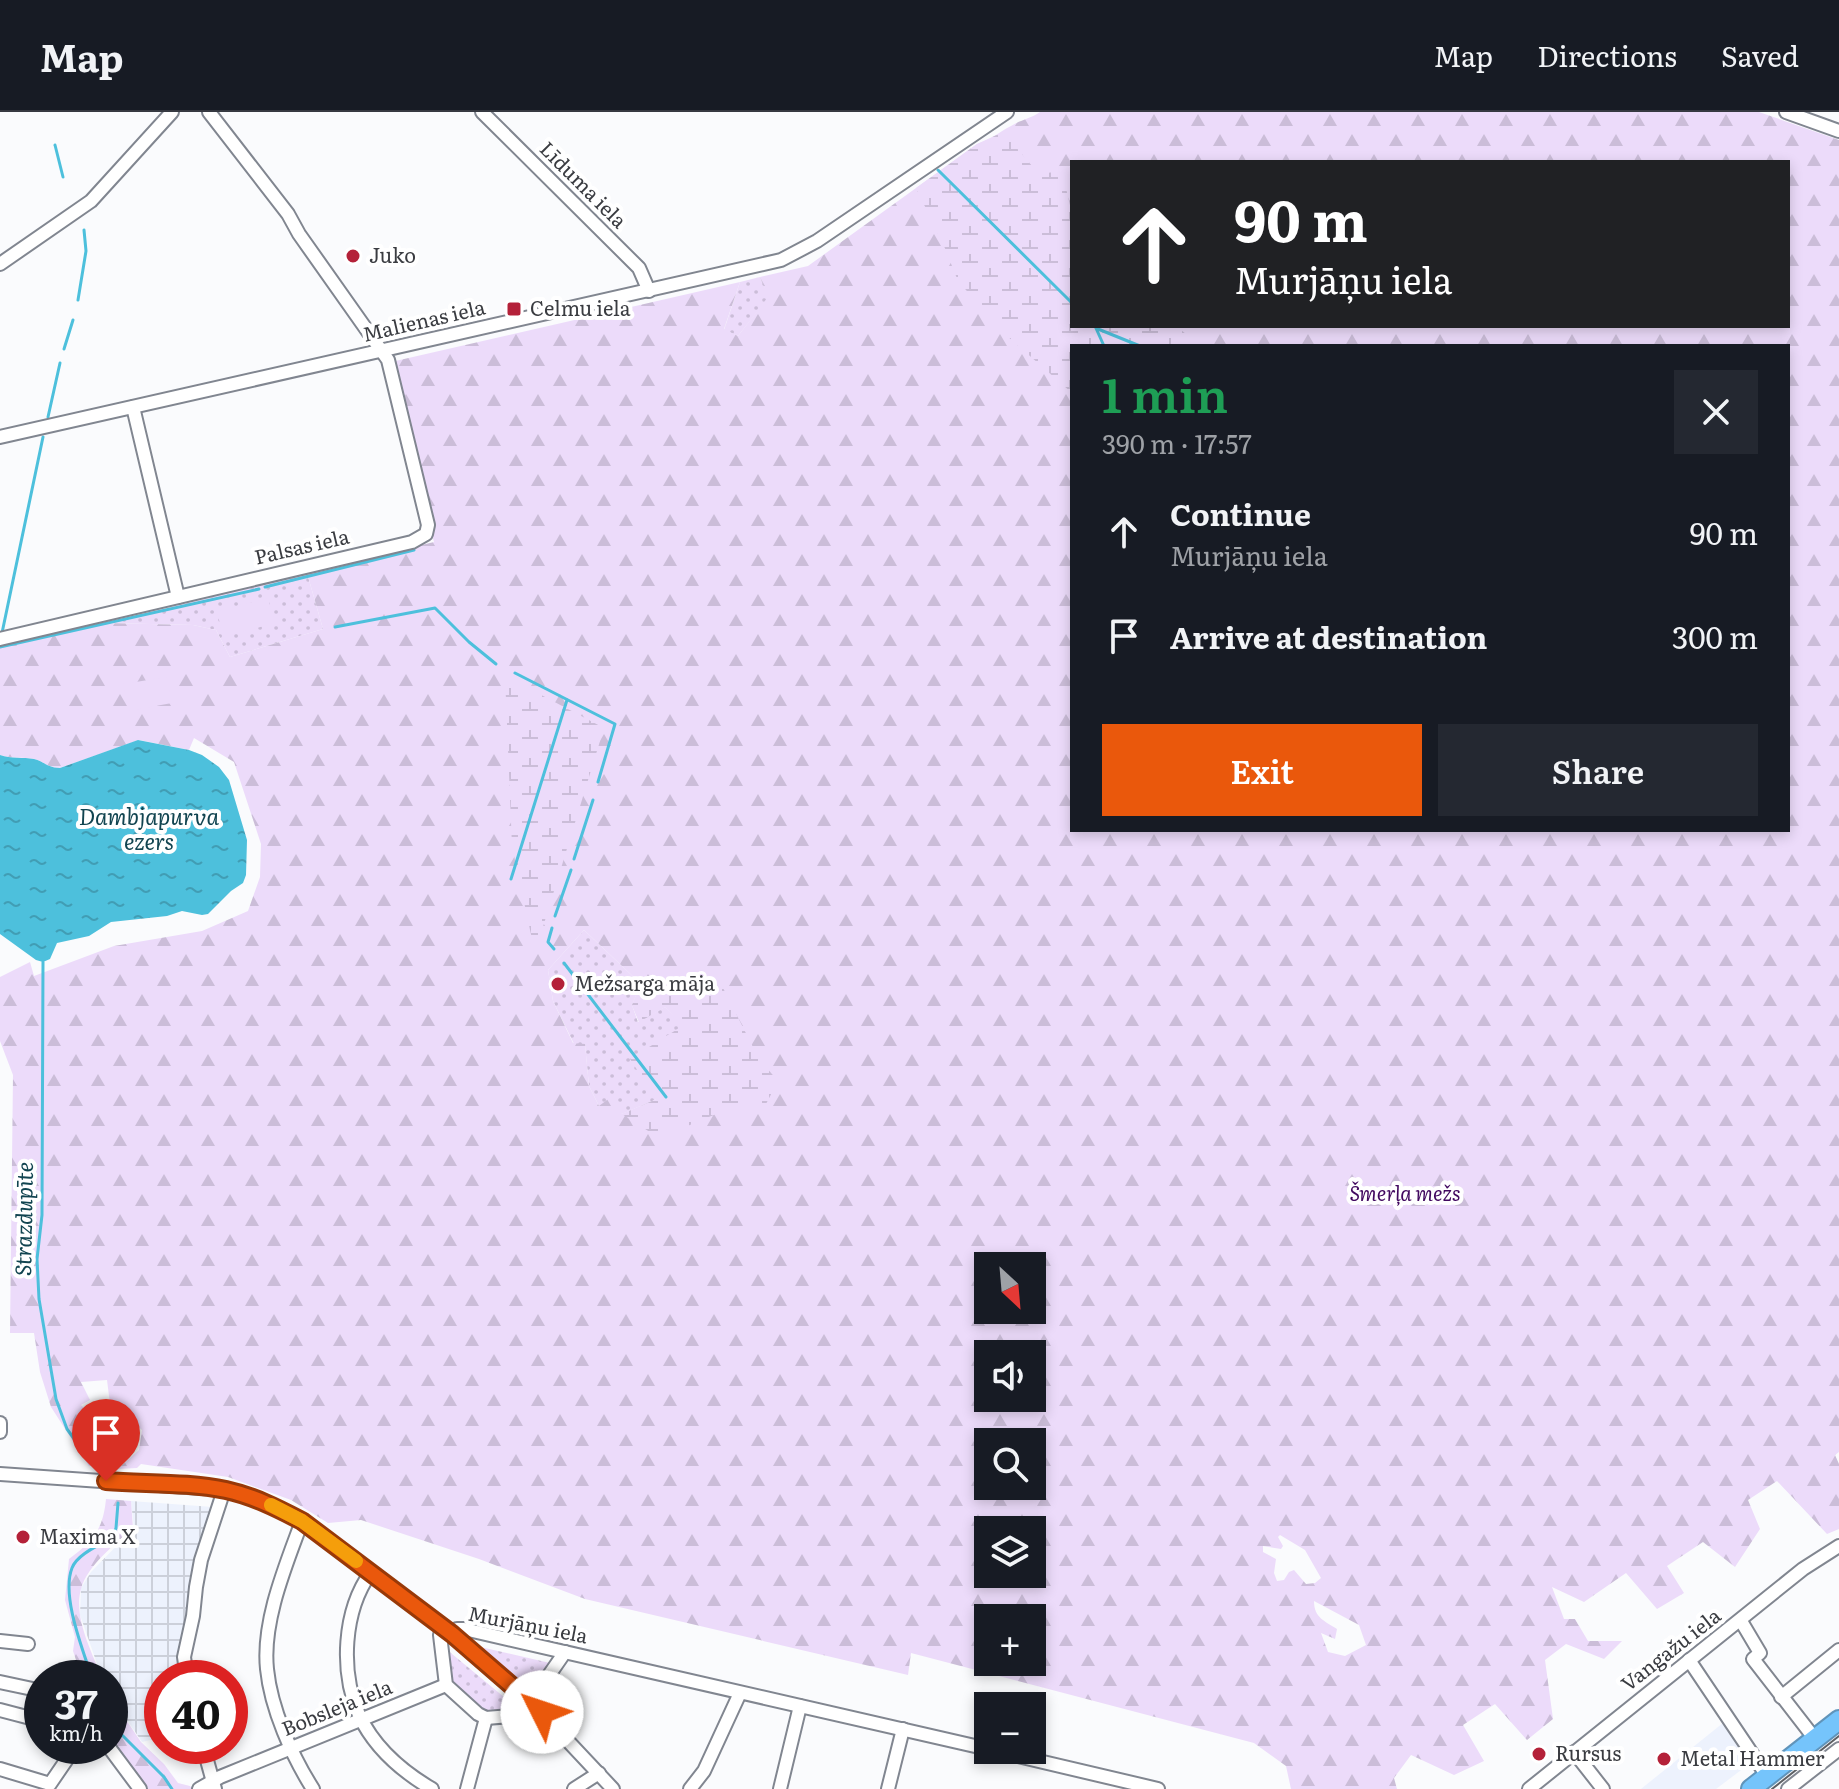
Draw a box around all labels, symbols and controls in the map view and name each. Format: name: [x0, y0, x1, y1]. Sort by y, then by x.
text: Map: [40, 27, 124, 84]
text: Map: [1434, 34, 1493, 76]
text: Directions: [1537, 34, 1677, 76]
text: Saved: [1721, 34, 1799, 76]
street label: Līduma iela: [534, 133, 635, 234]
text: 90 m: [1234, 176, 1368, 259]
icon: ahead: [1102, 192, 1206, 296]
place label: Juko: [369, 239, 416, 269]
marker: Juko: [344, 247, 362, 265]
text: Murjāņu iela: [1234, 252, 1452, 305]
street label: Malienas iela: [359, 290, 488, 348]
place label: Celmu iela: [530, 292, 631, 322]
marker: Celmu iela: [505, 300, 523, 318]
text: 1 min: [1102, 357, 1228, 428]
button: close: [1674, 370, 1758, 454]
text: 390 m · 17:57: [1102, 423, 1252, 462]
text: Continue: [1170, 491, 1311, 535]
icon: ahead: [1102, 510, 1146, 554]
text: 90 m: [1690, 510, 1758, 554]
street label: Palsas iela: [251, 520, 352, 571]
text: Murjāņu iela: [1170, 535, 1328, 574]
icon: arrive: [1102, 614, 1146, 658]
text: Arrive at destination: [1170, 614, 1487, 658]
text: 300 m: [1672, 614, 1758, 658]
button: Exit: [1102, 724, 1422, 816]
button: Share: [1438, 724, 1758, 816]
water label: Dambjapurva ezers: [79, 799, 220, 857]
place label: Mežsarga māja: [574, 967, 715, 997]
marker: Mežsarga māja: [549, 975, 567, 993]
water label: Strazdupīte: [5, 1162, 40, 1276]
park label: Šmerļa mežs: [1349, 1177, 1461, 1207]
north arrow: [974, 1252, 1046, 1324]
map controls: [974, 1252, 1046, 1764]
button: sound: [974, 1340, 1046, 1412]
pin: [72, 1399, 140, 1481]
icon: arrive: [84, 1411, 128, 1455]
button: search: [974, 1428, 1046, 1500]
button: layers: [974, 1516, 1046, 1588]
place label: Maxima X: [39, 1520, 136, 1550]
marker: Maxima X: [14, 1528, 32, 1546]
street label: Murjāņu iela: [466, 1597, 591, 1649]
street label: Vangažu iela: [1613, 1600, 1726, 1697]
button: +: [974, 1604, 1046, 1676]
speed limit sign: 40: [144, 1660, 248, 1764]
street label: Bobsleja iela: [276, 1670, 396, 1742]
position arrow: [500, 1670, 584, 1754]
text: 37: [54, 1672, 98, 1731]
button: −: [974, 1692, 1046, 1764]
text: km/h: [49, 1717, 103, 1747]
place label: Rursus: [1555, 1737, 1621, 1767]
place label: Metal Hammer: [1680, 1742, 1825, 1772]
marker: Rursus: [1530, 1745, 1548, 1763]
marker: Metal Hammer: [1655, 1750, 1673, 1768]

